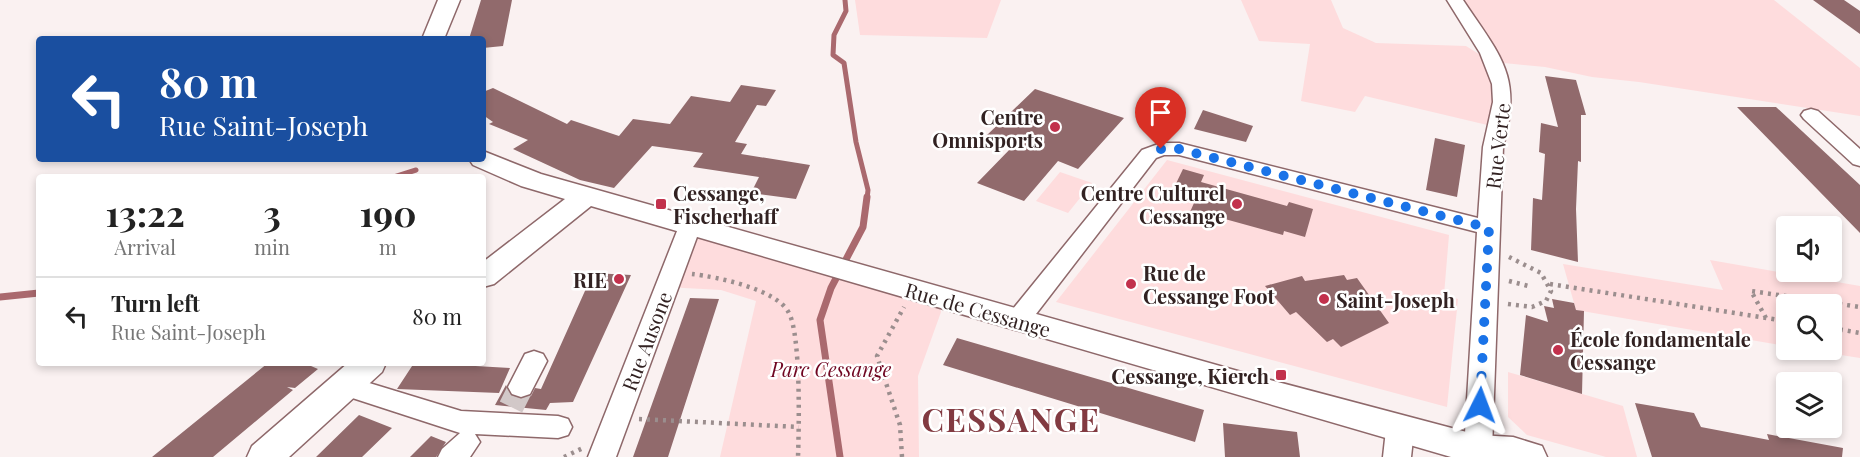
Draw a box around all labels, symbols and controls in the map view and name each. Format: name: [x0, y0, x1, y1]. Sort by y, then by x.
text: 80 m: [159, 53, 257, 109]
icon: left: [60, 60, 138, 138]
pin: [1135, 87, 1186, 149]
icon: arrive: [1144, 96, 1177, 129]
street label: Rue Verte: [1478, 101, 1516, 191]
place label: Centre Omnisports: [932, 103, 1043, 153]
text: Rue Saint-Joseph: [159, 107, 368, 143]
marker: Centre Omnisports: [1048, 120, 1062, 134]
place label: Cessange, Fischerhaff: [673, 179, 780, 229]
place label: Centre Culturel Cessange: [1081, 179, 1225, 229]
text: 13:22: [106, 188, 185, 236]
text: 3: [263, 188, 281, 236]
text: 190: [359, 188, 416, 236]
marker: Cessange, Fischerhaff: [654, 197, 668, 211]
marker: Centre Culturel Cessange: [1230, 197, 1244, 211]
map controls: [1776, 216, 1842, 438]
button: sound: [1776, 216, 1842, 282]
text: Arrival: [114, 233, 176, 260]
text: min: [254, 233, 290, 260]
text: m: [379, 233, 397, 260]
place label: Rue de Cessange Foot: [1143, 259, 1276, 309]
place label: RIE: [573, 266, 607, 293]
marker: RIE: [612, 272, 626, 286]
street label: Rue de Cessange: [902, 275, 1054, 343]
marker: Rue de Cessange Foot: [1124, 277, 1138, 291]
place label: Saint-Joseph: [1336, 286, 1455, 313]
street label: Rue Ausone: [615, 287, 677, 395]
text: Turn left: [111, 288, 200, 318]
marker: Saint-Joseph: [1317, 292, 1331, 306]
button: search: [1776, 294, 1842, 360]
icon: left: [60, 300, 93, 333]
text: 80 m: [412, 301, 462, 331]
text: Rue Saint-Joseph: [111, 318, 266, 345]
place label: École fondamentale Cessange: [1570, 325, 1751, 375]
marker: École fondamentale Cessange: [1551, 343, 1565, 357]
park label: Parc Cessange: [770, 355, 892, 382]
place label: Cessange, Kierch: [1111, 362, 1269, 389]
marker: Cessange, Kierch: [1274, 368, 1288, 382]
button: layers: [1776, 372, 1842, 438]
position arrow: [1448, 373, 1512, 437]
district label: CESSANGE: [921, 397, 1101, 440]

